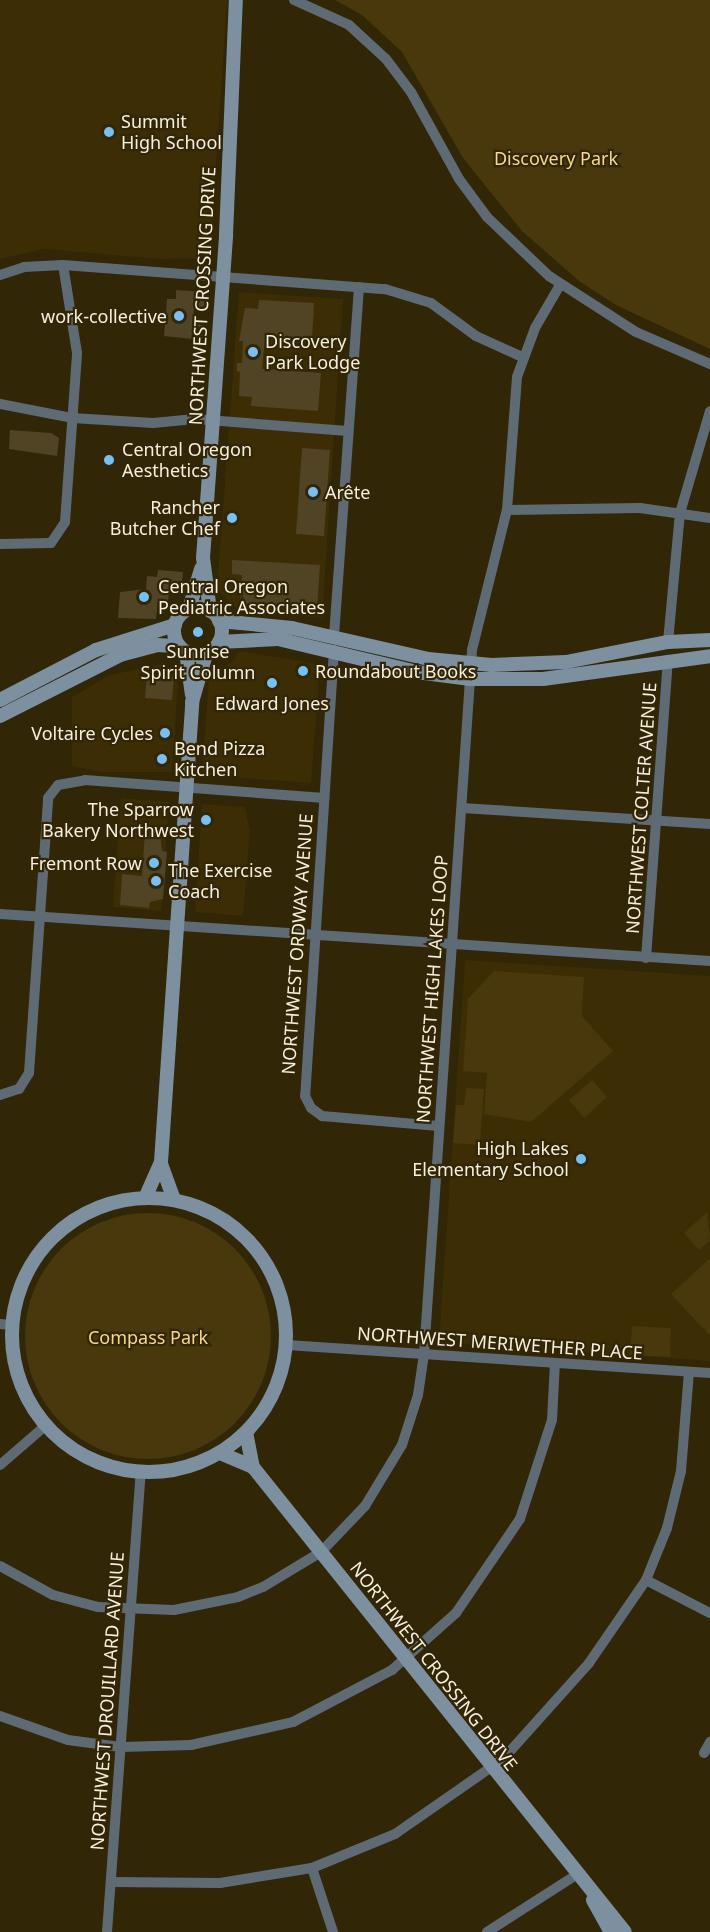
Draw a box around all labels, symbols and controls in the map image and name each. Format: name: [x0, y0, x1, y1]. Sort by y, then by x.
place label: Summit High School: [121, 111, 222, 154]
marker: Summit High School: [102, 125, 116, 139]
park label: Discovery Park: [494, 147, 618, 169]
street label: NORTHWEST CROSSING DRIVE: [184, 166, 220, 426]
place label: work-collective: [41, 305, 167, 327]
marker: work-collective: [172, 309, 186, 323]
place label: Discovery Park Lodge: [265, 331, 360, 374]
marker: Discovery Park Lodge: [246, 345, 260, 359]
place label: Central Oregon Aesthetics: [122, 439, 252, 482]
marker: Central Oregon Aesthetics: [100, 451, 118, 469]
place label: Arête: [325, 481, 370, 503]
marker: Arête: [306, 485, 320, 499]
place label: Rancher Butcher Chef: [110, 497, 220, 540]
marker: Rancher Butcher Chef: [225, 511, 239, 525]
place label: Central Oregon Pediatric Associates: [158, 576, 325, 618]
marker: Central Oregon Pediatric Associates: [135, 588, 153, 606]
marker: Sunrise Spirit Column: [191, 625, 205, 639]
place label: Sunrise Spirit Column: [141, 641, 255, 684]
place label: Roundabout Books: [315, 660, 476, 682]
marker: Roundabout Books: [296, 664, 310, 678]
marker: Edward Jones: [265, 676, 279, 690]
street label: NORTHWEST COLTER AVENUE: [621, 682, 661, 934]
place label: Edward Jones: [215, 692, 329, 714]
place label: Voltaire Cycles: [31, 722, 153, 744]
marker: Voltaire Cycles: [158, 726, 172, 740]
place label: Bend Pizza Kitchen: [174, 738, 265, 780]
marker: Bend Pizza Kitchen: [155, 752, 169, 766]
place label: The Sparrow Bakery Northwest: [42, 799, 194, 842]
marker: The Sparrow Bakery Northwest: [199, 813, 213, 827]
street label: NORTHWEST ORDWAY AVENUE: [277, 813, 317, 1075]
place label: Fremont Row: [30, 852, 142, 874]
street label: NORTHWEST HIGH LAKES LOOP: [412, 854, 452, 1124]
marker: Fremont Row: [147, 856, 161, 870]
place label: The Exercise Coach: [168, 860, 272, 902]
marker: The Exercise Coach: [149, 874, 163, 888]
place label: High Lakes Elementary School: [412, 1138, 569, 1180]
marker: High Lakes Elementary School: [574, 1152, 588, 1166]
street label: NORTHWEST MERIWETHER PLACE: [357, 1322, 643, 1364]
park label: Compass Park: [88, 1326, 208, 1348]
street label: NORTHWEST DROUILLARD AVENUE: [86, 1551, 128, 1851]
street label: NORTHWEST CROSSING DRIVE: [346, 1557, 522, 1775]

